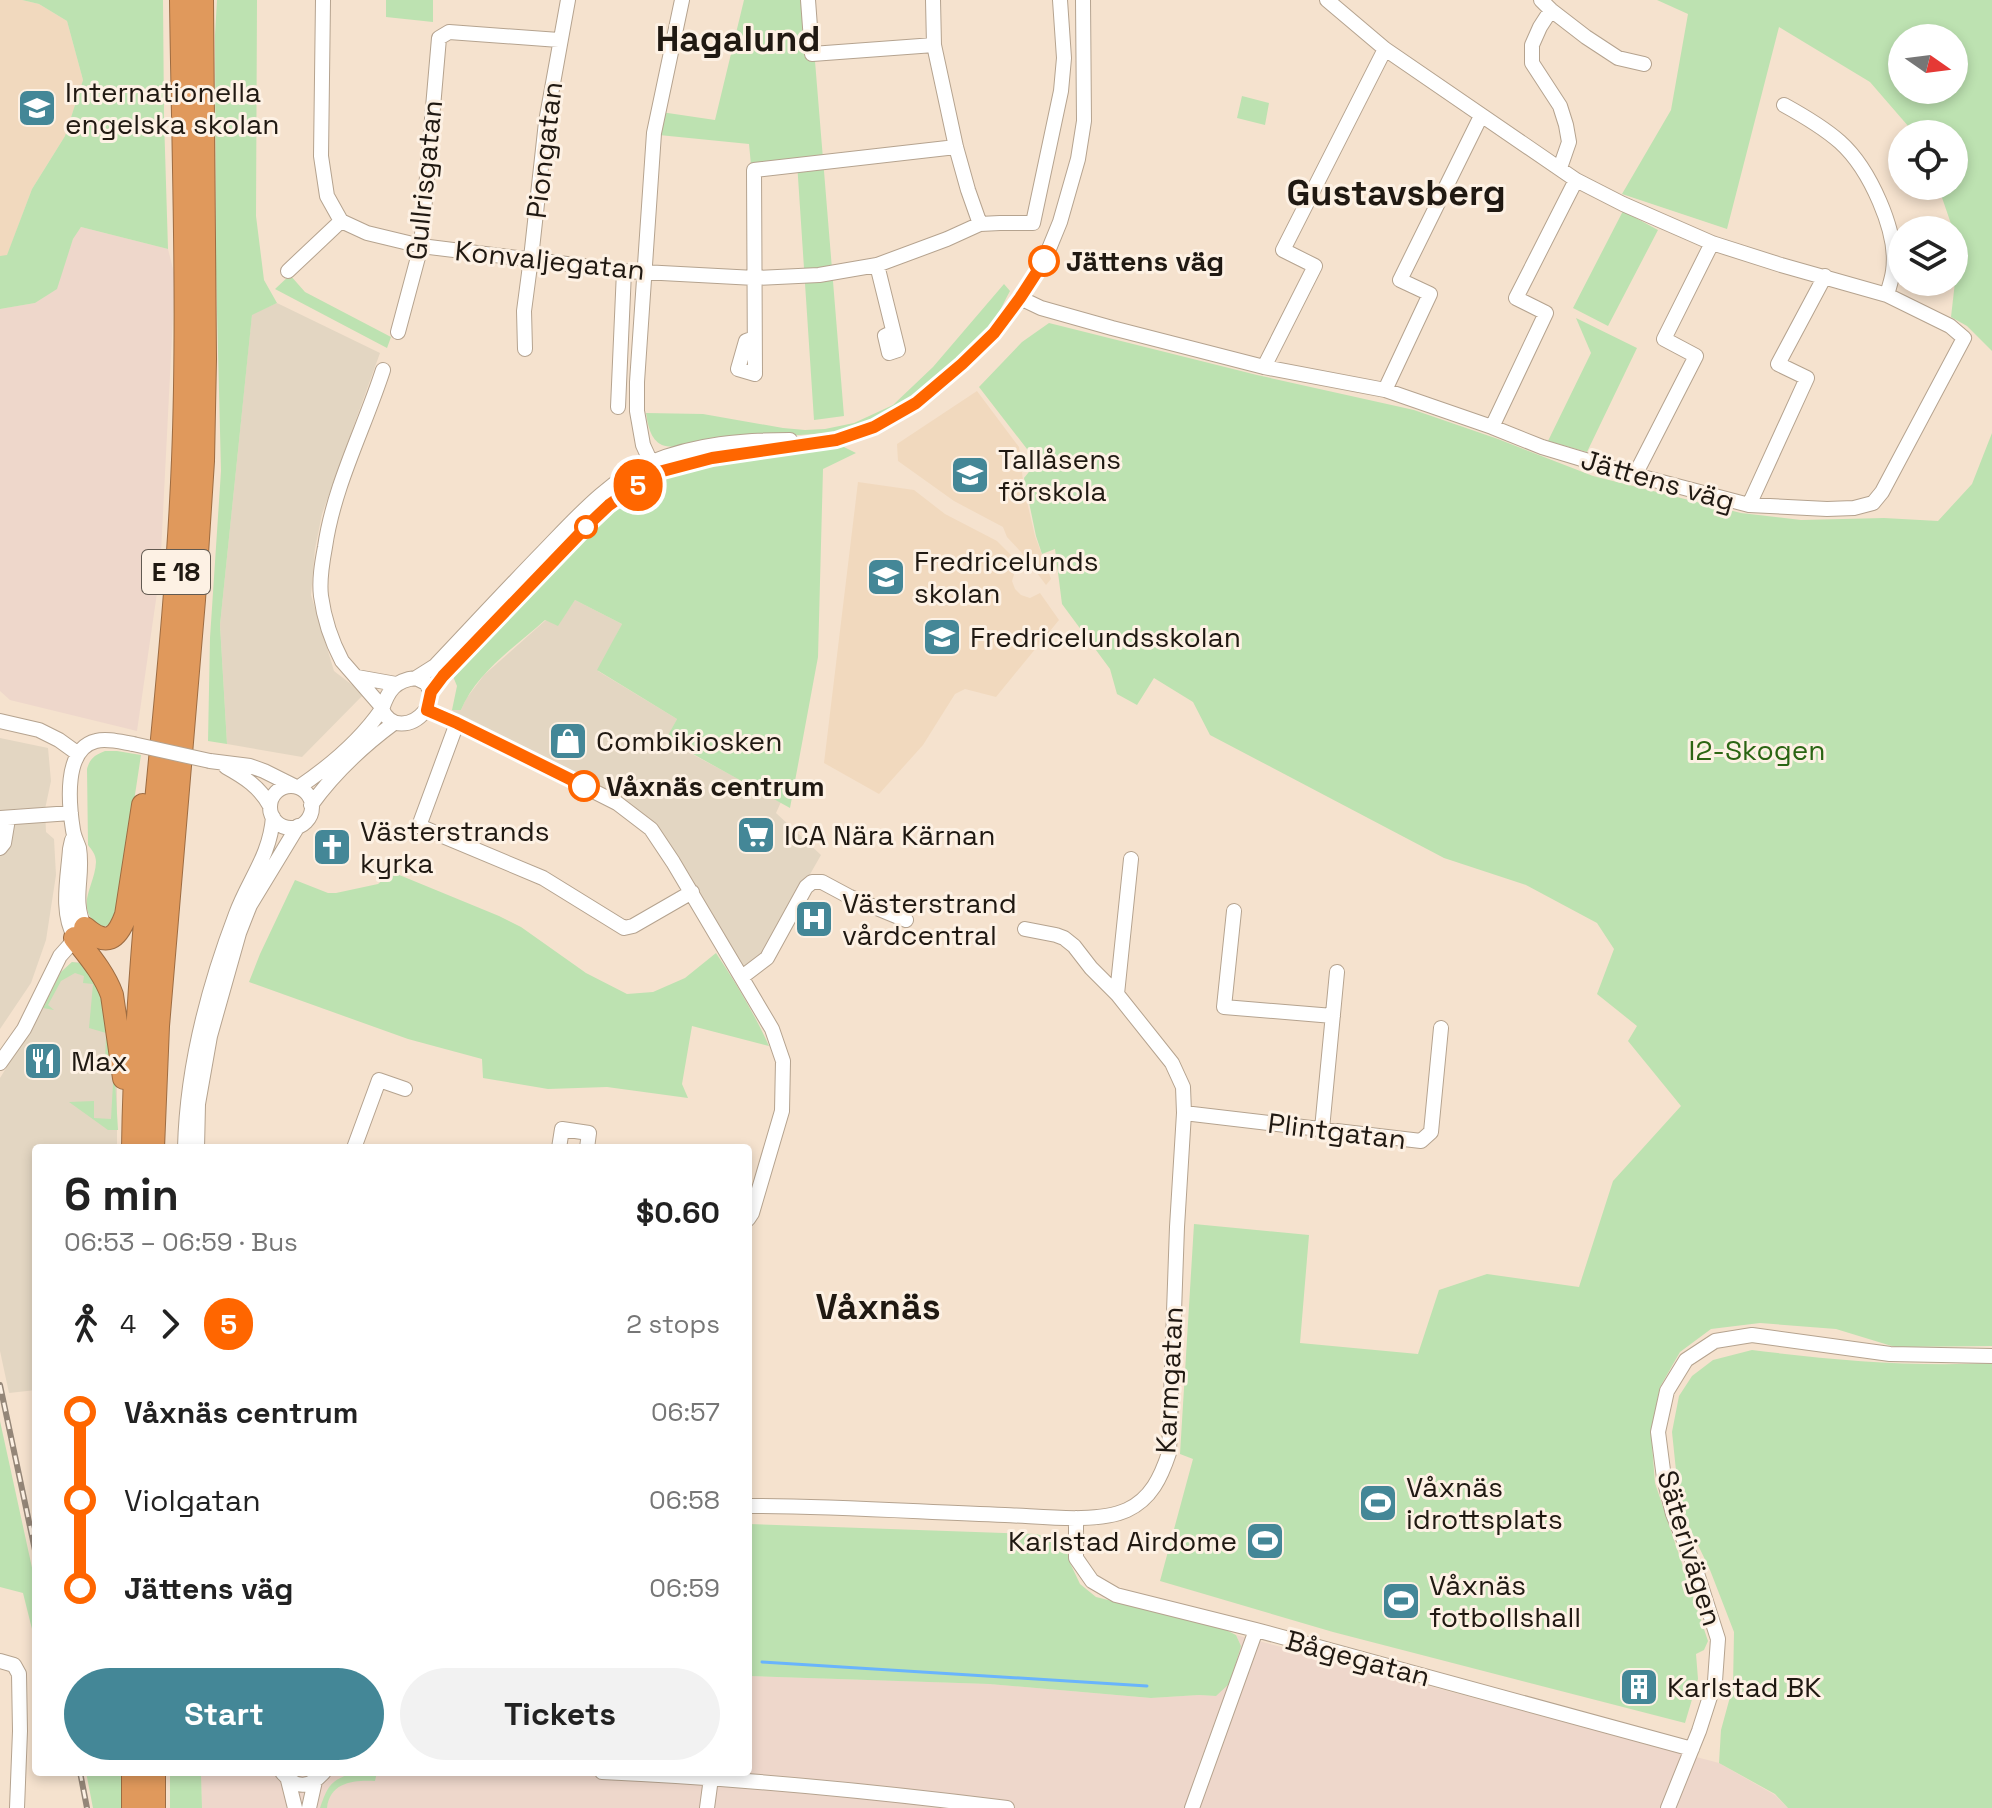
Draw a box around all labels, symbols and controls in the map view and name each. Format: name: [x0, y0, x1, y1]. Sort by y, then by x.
district label: Hagalund: [656, 16, 820, 62]
north arrow: [1888, 24, 1968, 104]
map controls: [1888, 24, 1968, 296]
place label: Internationella engelska skolan: [65, 74, 279, 142]
street label: Piongatan: [518, 80, 570, 220]
school or university icon: Internationella engelska skolan: [16, 87, 58, 129]
street label: Gullrisgatan: [398, 98, 450, 262]
button: locate: [1888, 120, 1968, 200]
district label: Gustavsberg: [1286, 170, 1506, 216]
button: layers: [1888, 216, 1968, 296]
street label: Konvaljegatan: [453, 232, 647, 288]
place label: Jättens väg: [1066, 243, 1224, 279]
marker: Jättens väg: [1029, 246, 1059, 276]
place label: Tallåsens förskola: [998, 441, 1121, 509]
street label: Jättens väg: [1577, 441, 1739, 519]
school or university icon: Tallåsens förskola: [949, 454, 991, 496]
line badge: 5: [612, 459, 664, 511]
text: 5: [630, 467, 646, 503]
unlabelled marker: [575, 516, 597, 538]
place label: Fredricelunds skolan: [914, 543, 1098, 611]
road number: E 18: [142, 550, 210, 594]
school or university icon: Fredricelunds skolan: [865, 556, 907, 598]
school or university icon: Fredricelundsskolan: [921, 616, 963, 658]
place label: Fredricelundsskolan: [970, 619, 1241, 655]
shop icon: Combikiosken: [547, 720, 589, 762]
place label: Combikiosken: [596, 723, 782, 759]
park label: I2-Skogen: [1689, 732, 1825, 768]
place label: Våxnäs centrum: [606, 768, 825, 804]
marker: Våxnäs centrum: [569, 771, 599, 801]
place label: Västerstrands kyrka: [360, 813, 549, 881]
supermarket icon: ICA Nära Kärnan: [735, 814, 777, 856]
place label: ICA Nära Kärnan: [784, 817, 995, 853]
church icon: Västerstrands kyrka: [311, 826, 353, 868]
place label: Västerstrand vårdcentral: [842, 885, 1017, 953]
hospital icon: Västerstrand vårdcentral: [793, 898, 835, 940]
restaurant icon: Max: [22, 1040, 64, 1082]
place label: Max: [71, 1043, 128, 1079]
street label: Plintgatan: [1266, 1105, 1408, 1157]
text: 6 min: [64, 1167, 179, 1223]
text: $0.60: [636, 1193, 720, 1232]
text: 06:53 – 06:59 · Bus: [64, 1225, 298, 1259]
district label: Våxnäs: [816, 1284, 941, 1330]
icon: walk: [64, 1302, 108, 1346]
icon: forward: [148, 1302, 192, 1346]
text: 5: [220, 1306, 237, 1342]
street label: Karmgatan: [1147, 1306, 1191, 1454]
text: 4: [120, 1307, 136, 1341]
text: 2 stops: [626, 1307, 720, 1341]
text: Våxnäs centrum: [124, 1393, 358, 1432]
text: 06:57: [651, 1395, 720, 1429]
street label: Säterivägen: [1649, 1466, 1731, 1630]
place label: Våxnäs idrottsplats: [1406, 1469, 1563, 1537]
text: Violgatan: [124, 1481, 261, 1520]
sports icon: Våxnäs idrottsplats: [1357, 1482, 1399, 1524]
text: 06:58: [649, 1483, 720, 1517]
sports icon: Karlstad Airdome: [1244, 1520, 1286, 1562]
place label: Karlstad Airdome: [1008, 1523, 1237, 1559]
place label: Våxnäs fotbollshall: [1429, 1567, 1581, 1635]
text: Jättens väg: [124, 1569, 293, 1608]
text: 06:59: [649, 1571, 720, 1605]
sports icon: Våxnäs fotbollshall: [1380, 1580, 1422, 1622]
street label: Bågegatan: [1282, 1621, 1434, 1695]
building icon: Karlstad BK: [1618, 1666, 1660, 1708]
button: Start: [64, 1668, 384, 1760]
button: Tickets: [400, 1668, 720, 1760]
place label: Karlstad BK: [1667, 1669, 1821, 1705]

